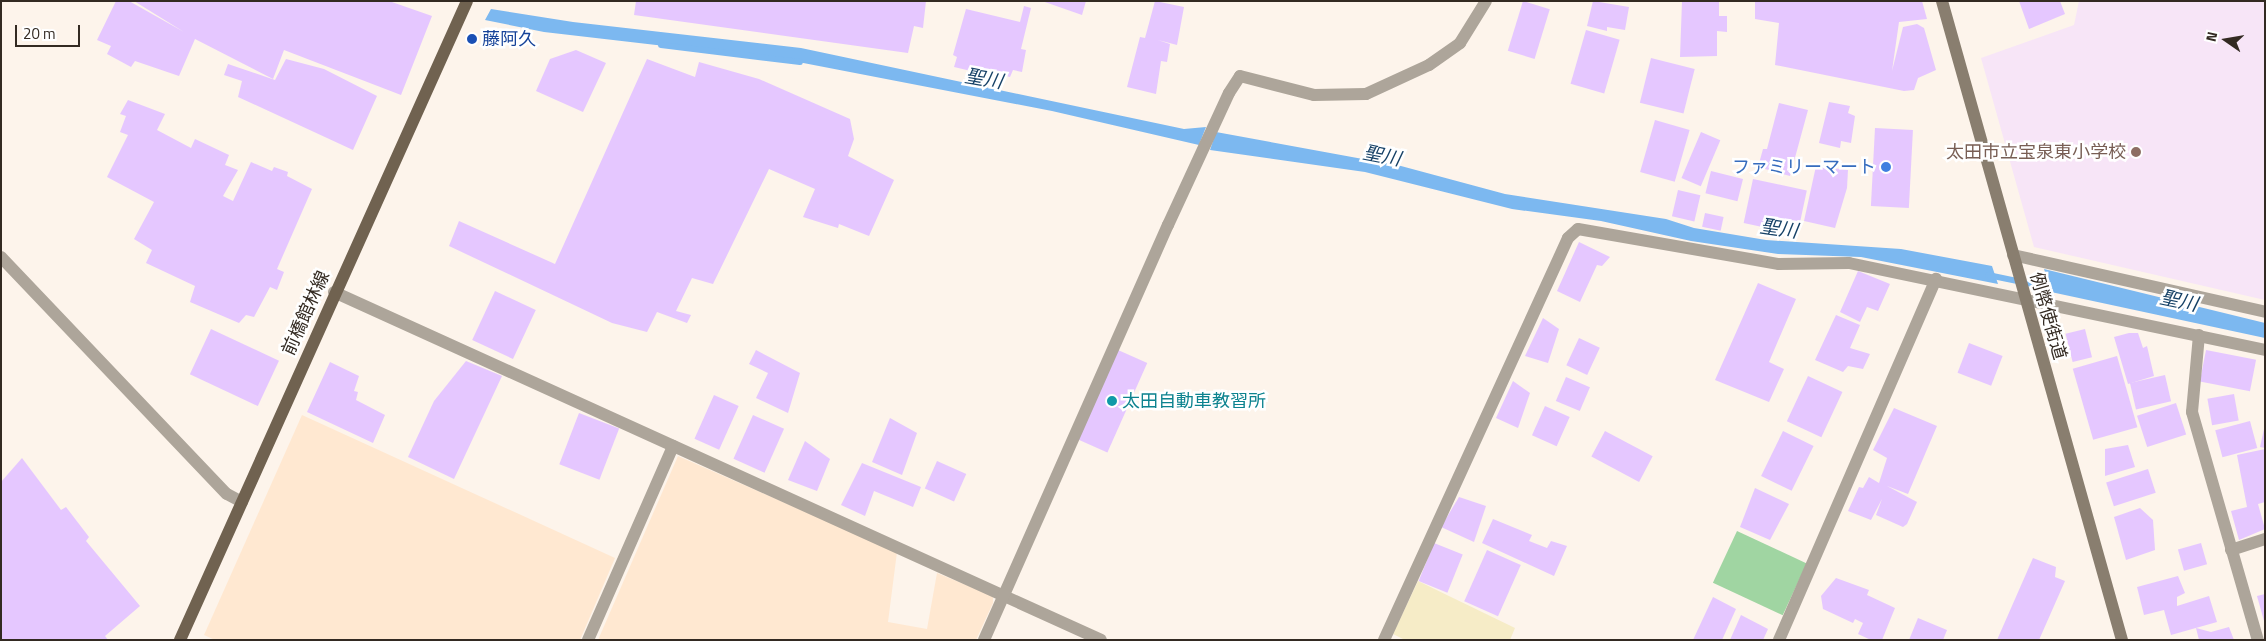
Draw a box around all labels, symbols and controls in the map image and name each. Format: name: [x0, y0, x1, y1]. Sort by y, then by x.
scale bar: [18, 15, 82, 47]
north arrow: [2201, 15, 2251, 65]
text: 20 m: [23, 22, 56, 45]
place label: 藤阿久: [482, 28, 536, 50]
text: N: [2200, 29, 2222, 44]
marker: 藤阿久: [466, 33, 478, 45]
water label: 聖川: [963, 63, 1005, 93]
water label: 聖川: [1361, 140, 1403, 170]
place label: 太田市立宝泉東小学校: [1946, 141, 2126, 163]
marker: 太田市立宝泉東小学校: [2130, 146, 2142, 158]
place label: ファミリーマート: [1732, 156, 1876, 178]
marker: ファミリーマート: [1880, 161, 1892, 173]
water label: 聖川: [1759, 214, 1799, 242]
street label: 前橋館林線: [278, 267, 334, 359]
street label: 例幣使街道: [2025, 270, 2071, 362]
water label: 聖川: [2158, 285, 2200, 315]
place label: 太田自動車教習所: [1122, 390, 1266, 412]
marker: 太田自動車教習所: [1106, 395, 1118, 407]

